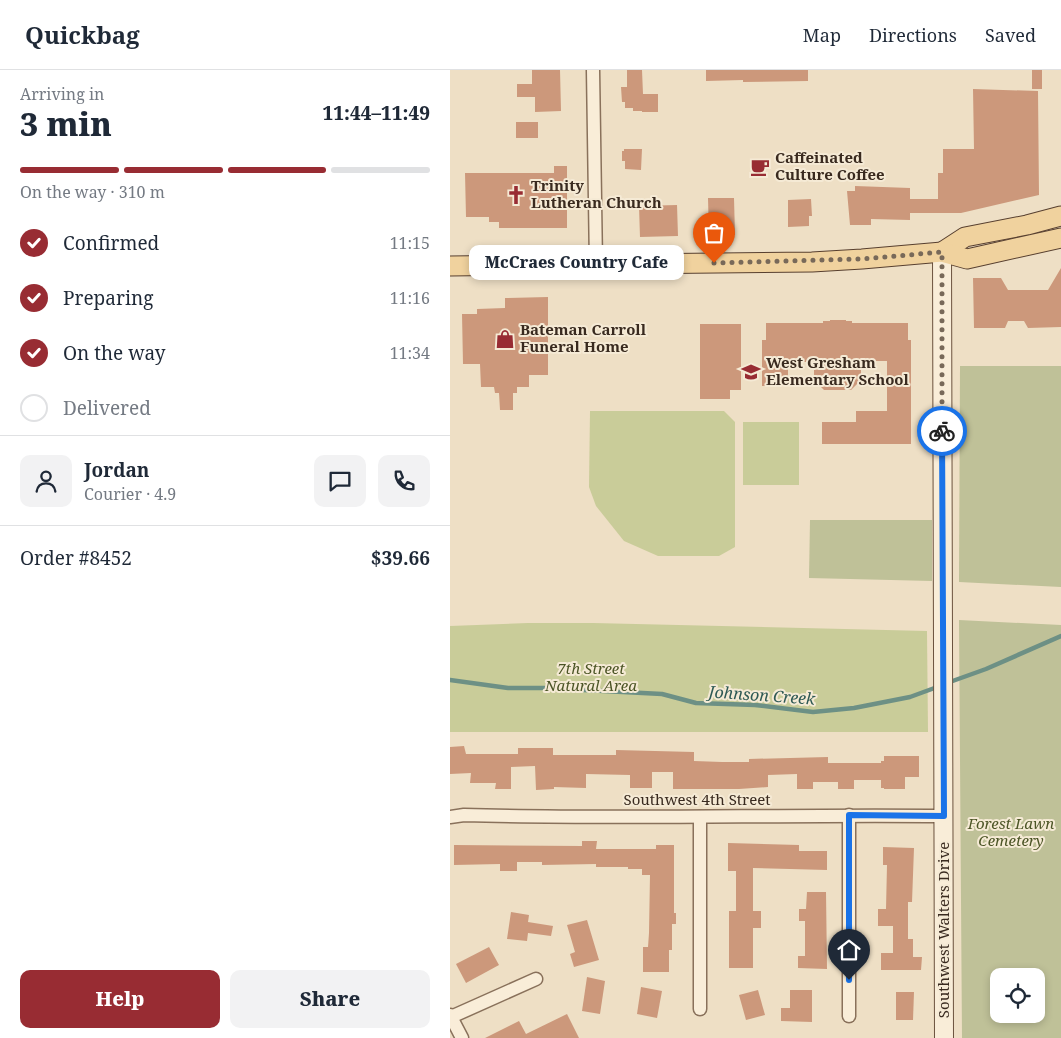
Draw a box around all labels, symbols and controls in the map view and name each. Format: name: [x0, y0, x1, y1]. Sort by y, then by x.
text: Quickbag: [25, 18, 140, 51]
text: Map: [803, 23, 841, 47]
text: Directions: [869, 23, 957, 47]
text: Saved: [985, 23, 1036, 47]
text: Arriving in: [20, 83, 104, 105]
text: 11:44–11:49: [322, 100, 430, 126]
text: 3 min: [20, 102, 112, 145]
place label: Caffeinated Culture Coffee: [775, 147, 885, 184]
cafe icon: Caffeinated Culture Coffee: [749, 156, 771, 178]
place label: Trinity Lutheran Church: [531, 175, 662, 212]
text: On the way · 310 m: [20, 181, 165, 203]
church icon: Trinity Lutheran Church: [505, 184, 527, 206]
pin: [693, 212, 735, 263]
icon: bag: [700, 219, 728, 247]
icon: check: [20, 229, 48, 257]
text: Confirmed: [63, 230, 159, 256]
text: 11:15: [390, 232, 430, 254]
callout: McCraes Country Cafe: [469, 246, 684, 280]
text: McCraes Country Cafe: [485, 251, 668, 273]
icon: check: [20, 284, 48, 312]
text: Preparing: [63, 285, 153, 311]
text: 11:16: [390, 287, 430, 309]
place label: Bateman Carroll Funeral Home: [520, 319, 647, 356]
shop icon: Bateman Carroll Funeral Home: [494, 328, 516, 350]
icon: check: [20, 339, 48, 367]
text: On the way: [63, 340, 166, 366]
text: 11:34: [390, 342, 430, 364]
place label: West Gresham Elementary School: [766, 352, 910, 389]
school or university icon: West Gresham Elementary School: [740, 361, 762, 383]
text: Delivered: [63, 395, 151, 421]
courier: [917, 406, 967, 456]
icon: bike: [928, 417, 956, 445]
button: person: [20, 455, 72, 507]
button: chat: [314, 455, 366, 507]
button: phone: [378, 455, 430, 507]
text: Jordan: [84, 457, 150, 483]
text: Courier · 4.9: [84, 483, 176, 505]
text: Order #8452: [20, 545, 132, 571]
text: $39.66: [371, 545, 430, 571]
park label: 7th Street Natural Area: [544, 658, 637, 695]
water label: Johnson Creek: [705, 680, 817, 710]
street label: Southwest 4th Street: [624, 789, 770, 809]
park label: Forest Lawn Cemetery: [967, 813, 1054, 850]
street label: Southwest Walters Drive: [933, 842, 953, 1018]
pin: [828, 929, 870, 980]
icon: home: [835, 936, 863, 964]
map controls: [990, 968, 1045, 1023]
button: locate: [990, 968, 1045, 1023]
button: Help: [20, 970, 220, 1028]
button: Share: [230, 970, 430, 1028]

